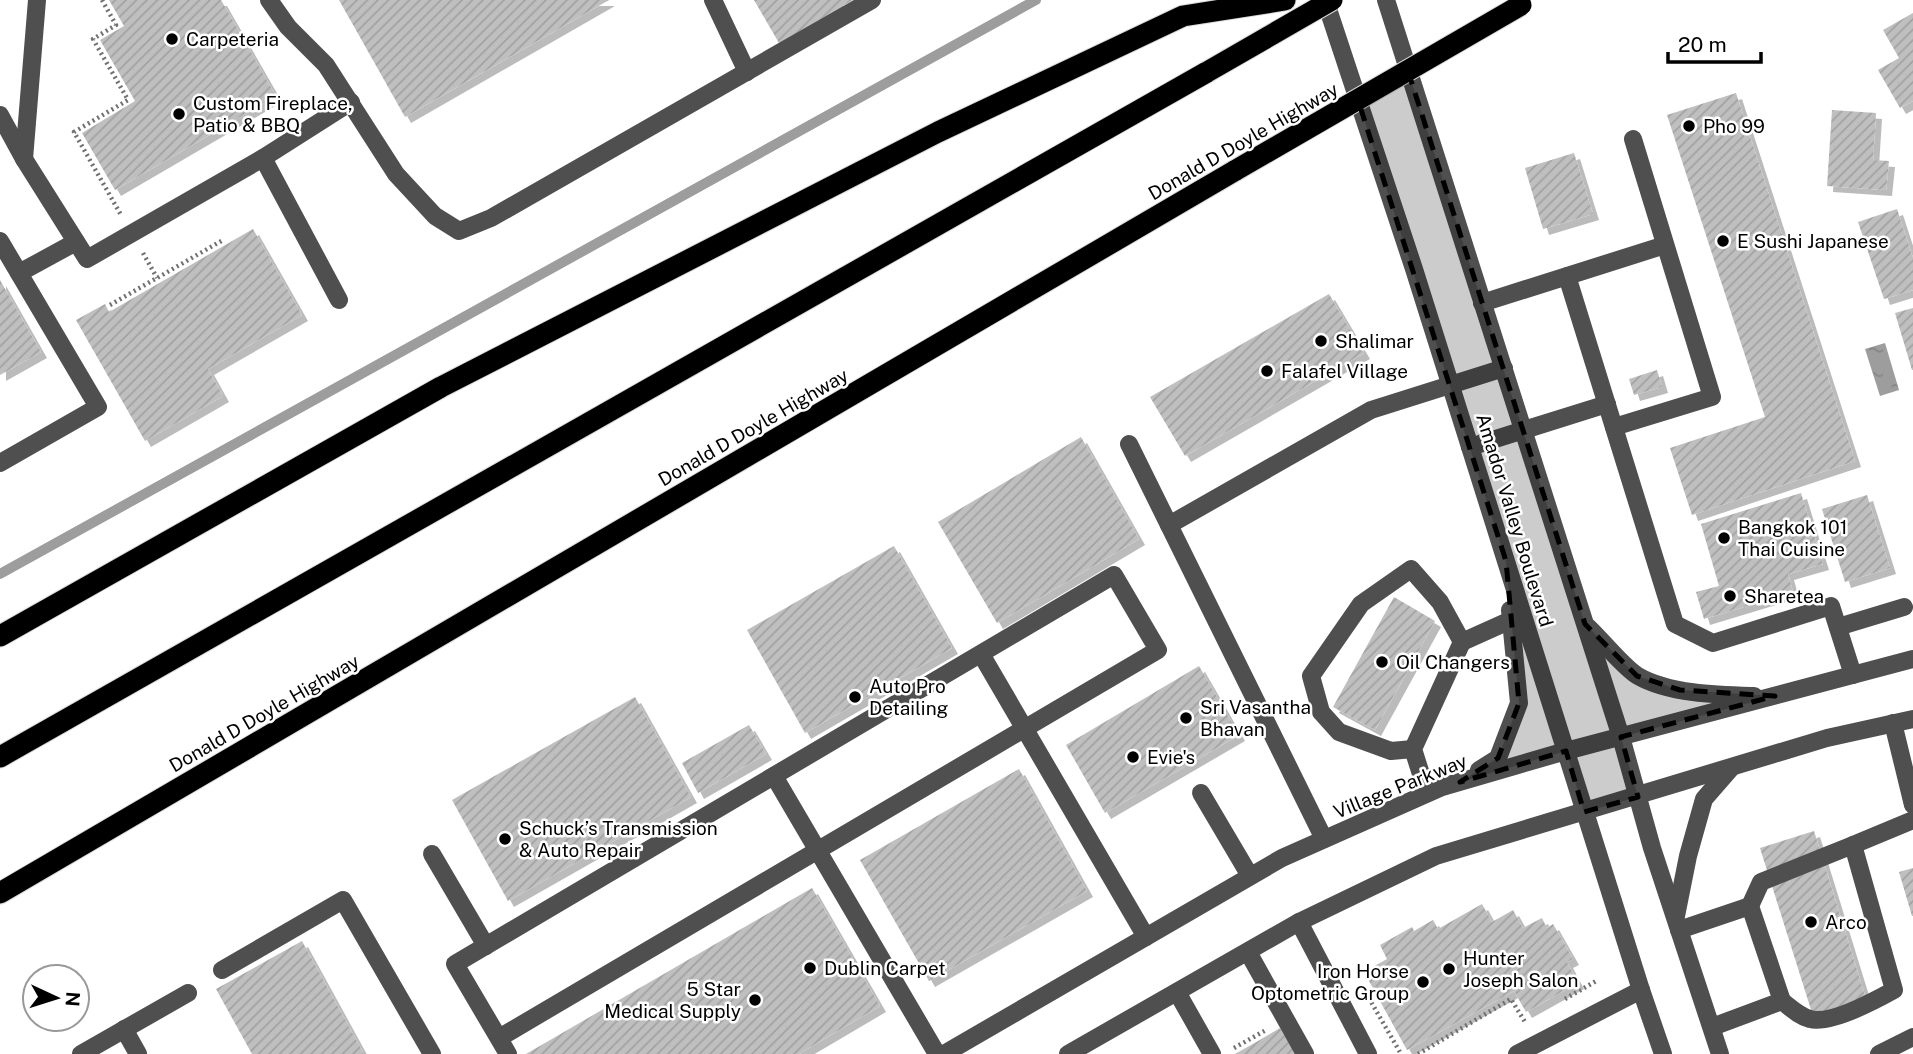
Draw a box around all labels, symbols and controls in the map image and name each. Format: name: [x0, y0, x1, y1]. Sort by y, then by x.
scale bar: [1668, 21, 1761, 65]
place label: Carpeteria: [186, 28, 279, 50]
marker: Carpeteria: [164, 31, 180, 47]
text: 20 m: [1678, 32, 1727, 57]
street label: Donald D Doyle Highway: [1144, 78, 1342, 204]
place label: Custom Fireplace, Patio & BBQ: [193, 92, 353, 136]
marker: Custom Fireplace, Patio & BBQ: [171, 106, 187, 122]
place label: Pho 99: [1703, 115, 1765, 137]
marker: Pho 99: [1681, 118, 1697, 134]
place label: E Sushi Japanese: [1737, 230, 1889, 252]
marker: E Sushi Japanese: [1715, 233, 1731, 249]
place label: Shalimar: [1335, 330, 1414, 352]
marker: Shalimar: [1313, 333, 1329, 349]
place label: Falafel Village: [1281, 360, 1408, 382]
marker: Falafel Village: [1259, 363, 1275, 379]
street label: Donald D Doyle Highway: [654, 364, 852, 490]
street label: Amador Valley Boulevard: [1472, 411, 1558, 629]
place label: Bangkok 101 Thai Cuisine: [1738, 516, 1847, 560]
marker: Bangkok 101 Thai Cuisine: [1716, 530, 1732, 546]
place label: Sharetea: [1744, 585, 1824, 607]
marker: Sharetea: [1722, 588, 1738, 604]
street label: Donald D Doyle Highway: [165, 650, 363, 776]
place label: Oil Changers: [1396, 651, 1510, 673]
marker: Oil Changers: [1374, 654, 1390, 670]
place label: Auto Pro Detailing: [869, 675, 949, 719]
marker: Auto Pro Detailing: [847, 689, 863, 705]
place label: Sri Vasantha Bhavan: [1200, 696, 1311, 740]
marker: Sri Vasantha Bhavan: [1178, 710, 1194, 726]
place label: Evie's: [1147, 746, 1195, 768]
marker: Evie's: [1125, 749, 1141, 765]
street label: Village Parkway: [1330, 749, 1470, 823]
place label: Schuck’s Transmission & Auto Repair: [519, 817, 718, 861]
marker: Schuck’s Transmission & Auto Repair: [497, 831, 513, 847]
place label: Arco: [1825, 911, 1867, 933]
marker: Arco: [1803, 914, 1819, 930]
place label: Hunter Joseph Salon: [1463, 947, 1579, 991]
place label: Dublin Carpet: [824, 957, 946, 979]
marker: Dublin Carpet: [802, 960, 818, 976]
place label: Iron Horse Optometric Group: [1251, 960, 1409, 1004]
marker: Hunter Joseph Salon: [1441, 961, 1457, 977]
north arrow: [21, 963, 91, 1033]
marker: Iron Horse Optometric Group: [1415, 974, 1431, 990]
place label: 5 Star Medical Supply: [604, 978, 741, 1022]
text: N: [61, 991, 84, 1007]
marker: 5 Star Medical Supply: [747, 992, 763, 1008]

